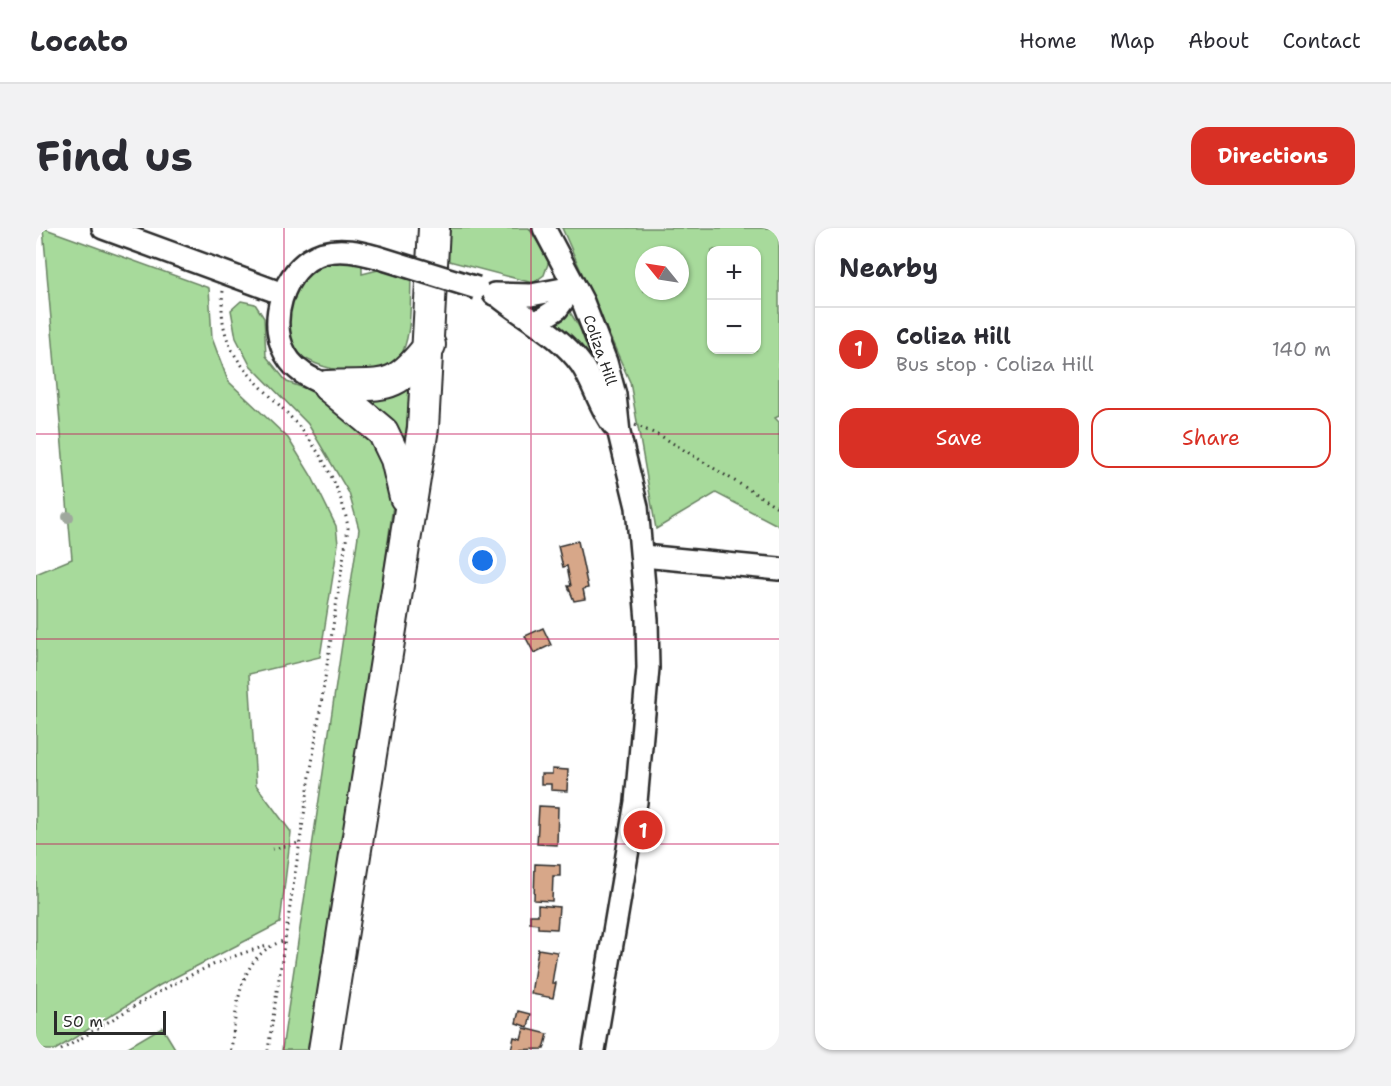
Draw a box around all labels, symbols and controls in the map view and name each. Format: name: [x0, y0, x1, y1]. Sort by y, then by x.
text: Locato: [30, 22, 128, 60]
text: Home: [1019, 27, 1077, 55]
text: Map: [1110, 27, 1155, 55]
text: About: [1188, 27, 1249, 55]
text: Contact: [1282, 27, 1361, 55]
button: Directions: [1191, 127, 1355, 185]
text: Find us: [36, 128, 193, 184]
north arrow: [635, 246, 689, 300]
map controls: [707, 246, 761, 354]
button: +: [707, 246, 761, 300]
text: Nearby: [839, 250, 938, 285]
button: −: [707, 300, 761, 354]
street label: Coliza Hill: [579, 312, 622, 388]
text: Coliza Hill: [896, 322, 1011, 351]
text: 1: [854, 336, 863, 362]
text: 140 m: [1272, 336, 1331, 362]
text: Bus stop · Coliza Hill: [896, 351, 1094, 377]
button: Save: [839, 408, 1079, 468]
button: Share: [1091, 408, 1331, 468]
your location: [468, 546, 497, 575]
pin: 1: [624, 808, 662, 852]
scale bar: [54, 1008, 166, 1036]
text: 50 m: [63, 1011, 103, 1032]

